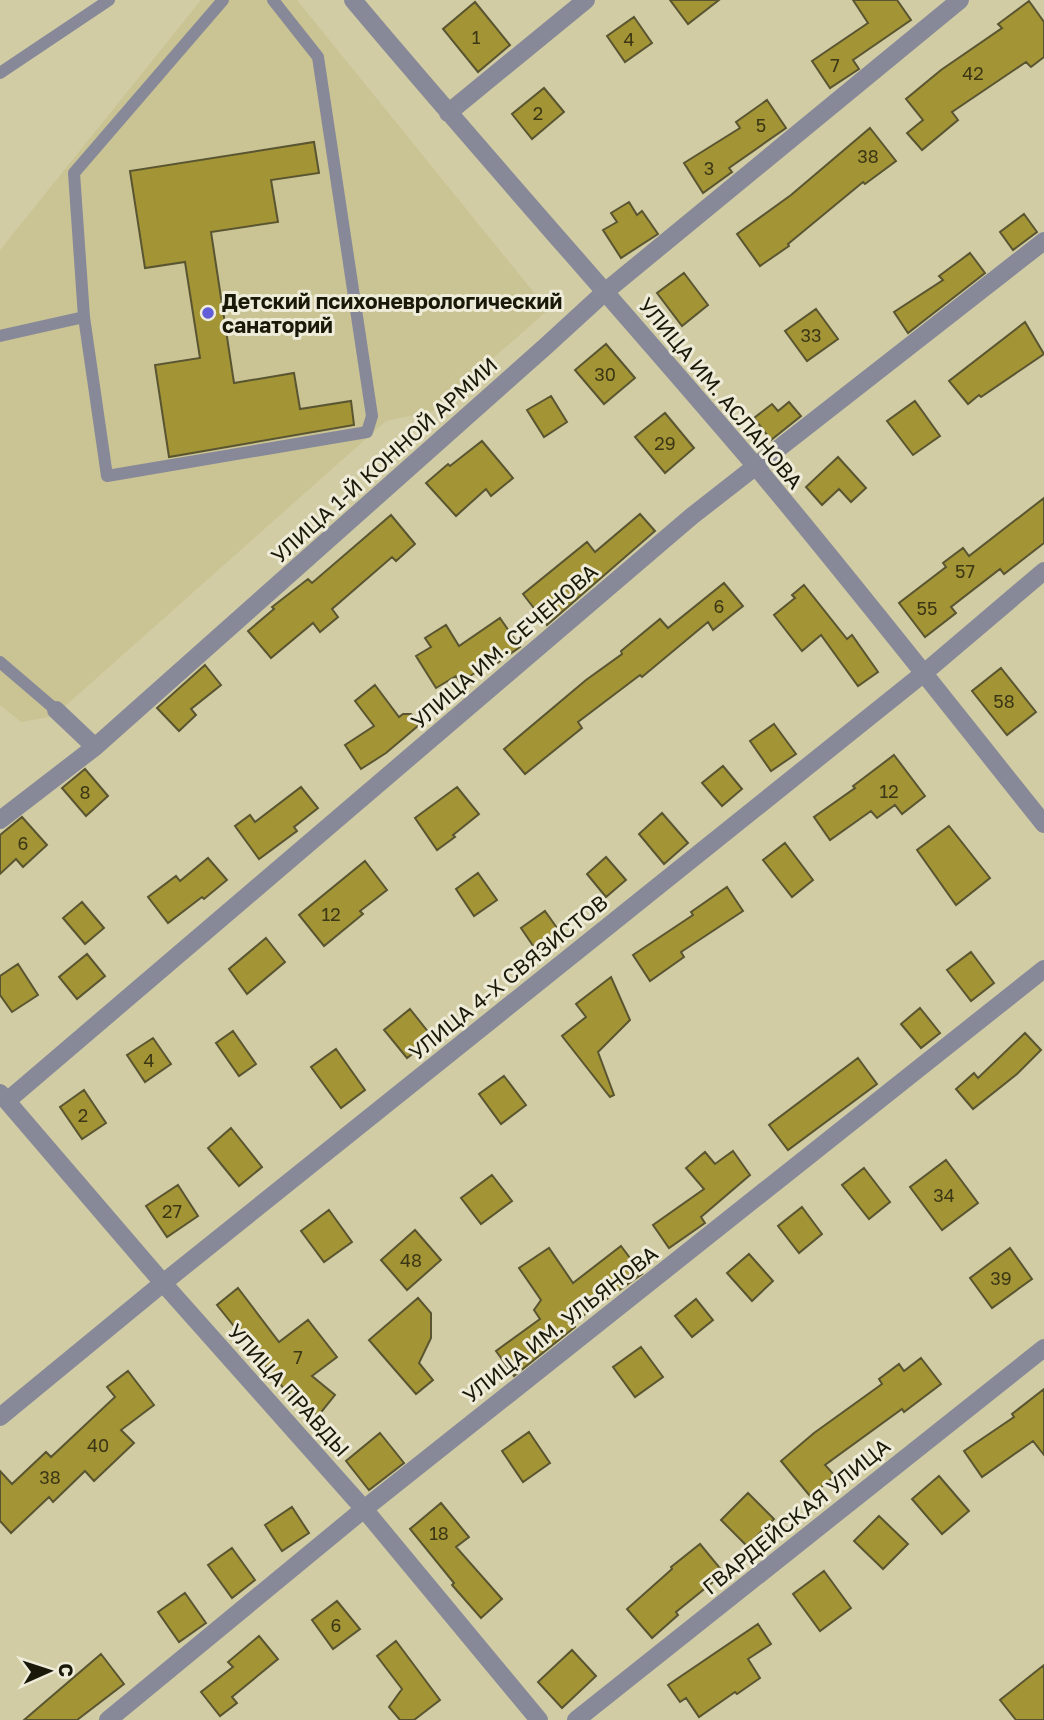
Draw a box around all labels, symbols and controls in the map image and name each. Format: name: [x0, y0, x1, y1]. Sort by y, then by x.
house number: 1: [472, 26, 481, 48]
house number: 4: [624, 28, 635, 50]
house number: 7: [830, 54, 840, 76]
house number: 42: [962, 62, 984, 84]
house number: 2: [533, 102, 543, 124]
house number: 5: [756, 114, 766, 136]
house number: 38: [857, 145, 879, 167]
house number: 3: [704, 157, 714, 179]
place label: Детский психоневрологический санаторий: [222, 288, 562, 338]
street label: УЛИЦА ИМ. АСЛАНОВА: [633, 292, 809, 494]
marker: Детский психоневрологический санаторий: [200, 305, 216, 321]
house number: 33: [800, 324, 822, 346]
street label: УЛИЦА 1-Й КОННОЙ АРМИИ: [266, 351, 502, 569]
house number: 30: [594, 363, 616, 385]
house number: 29: [654, 432, 676, 454]
street label: УЛИЦА ИМ. СЕЧЕНОВА: [405, 558, 603, 734]
house number: 57: [955, 560, 975, 582]
house number: 6: [714, 595, 724, 617]
house number: 55: [917, 597, 937, 619]
house number: 58: [993, 690, 1015, 712]
house number: 12: [879, 780, 899, 802]
house number: 8: [80, 781, 90, 803]
house number: 6: [18, 832, 28, 854]
street label: УЛИЦА 4-Х СВЯЗИСТОВ: [403, 889, 613, 1065]
house number: 12: [321, 903, 341, 925]
house number: 4: [144, 1049, 155, 1071]
house number: 2: [78, 1104, 88, 1126]
house number: 34: [933, 1184, 955, 1206]
house number: 27: [162, 1200, 182, 1222]
street label: УЛИЦА ИМ. УЛЬЯНОВА: [457, 1240, 663, 1408]
house number: 48: [400, 1249, 422, 1271]
house number: 39: [990, 1267, 1012, 1289]
street label: УЛИЦА ПРАВДЫ: [223, 1318, 355, 1462]
house number: 7: [293, 1346, 303, 1368]
street label: ГВАРДЕЙСКАЯ УЛИЦА: [697, 1432, 895, 1600]
house number: 40: [87, 1434, 109, 1456]
house number: 38: [39, 1466, 61, 1488]
house number: 18: [429, 1522, 449, 1544]
house number: 6: [331, 1614, 341, 1636]
north arrow: [14, 1636, 84, 1706]
text: С: [55, 1663, 78, 1677]

